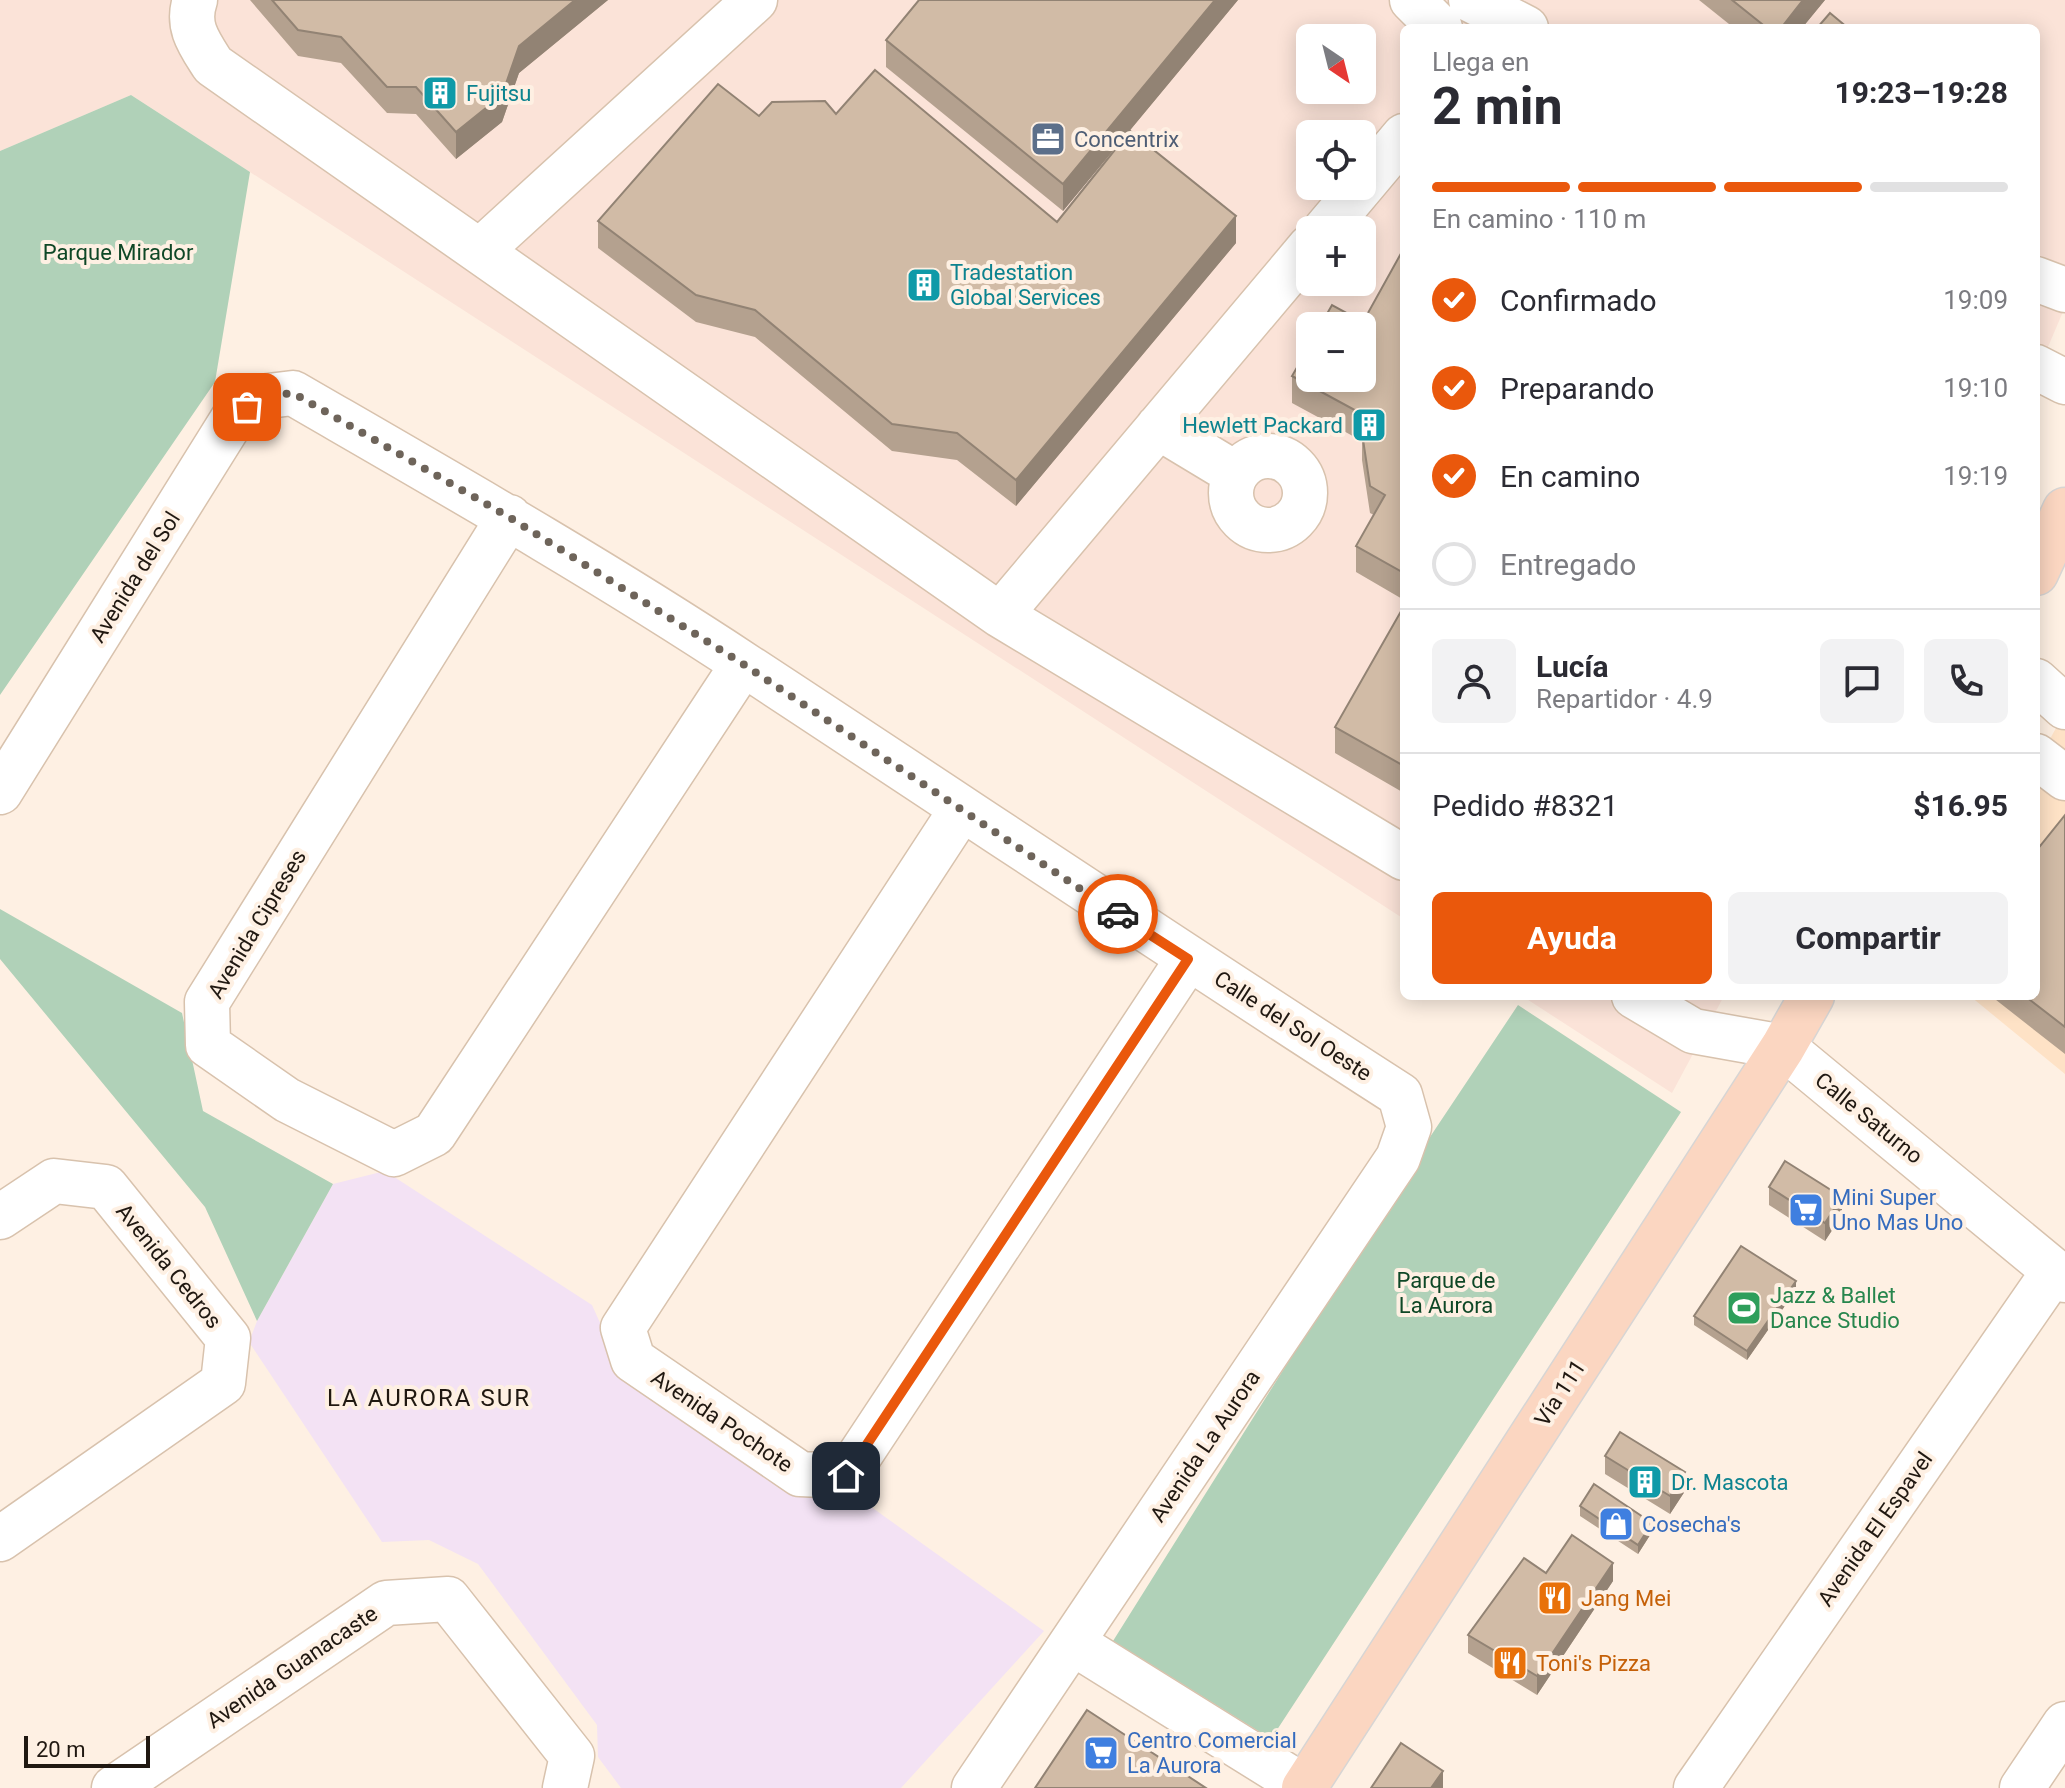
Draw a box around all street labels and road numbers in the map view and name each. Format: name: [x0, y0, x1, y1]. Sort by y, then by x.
street label: Avenida del Sol: [85, 507, 185, 647]
street label: Avenida Cipreses: [203, 845, 311, 1003]
street label: Calle del Sol Oeste: [1210, 966, 1376, 1086]
street label: Calle Saturno: [1810, 1067, 1928, 1169]
street label: Avenida Cedros: [111, 1199, 227, 1333]
street label: Vía 111: [1529, 1355, 1591, 1431]
street label: Avenida Pochote: [647, 1365, 797, 1477]
street label: Avenida La Aurora: [1145, 1365, 1265, 1527]
street label: Avenida El Espavel: [1813, 1447, 1937, 1611]
street label: Avenida Guanacaste: [202, 1601, 382, 1733]

